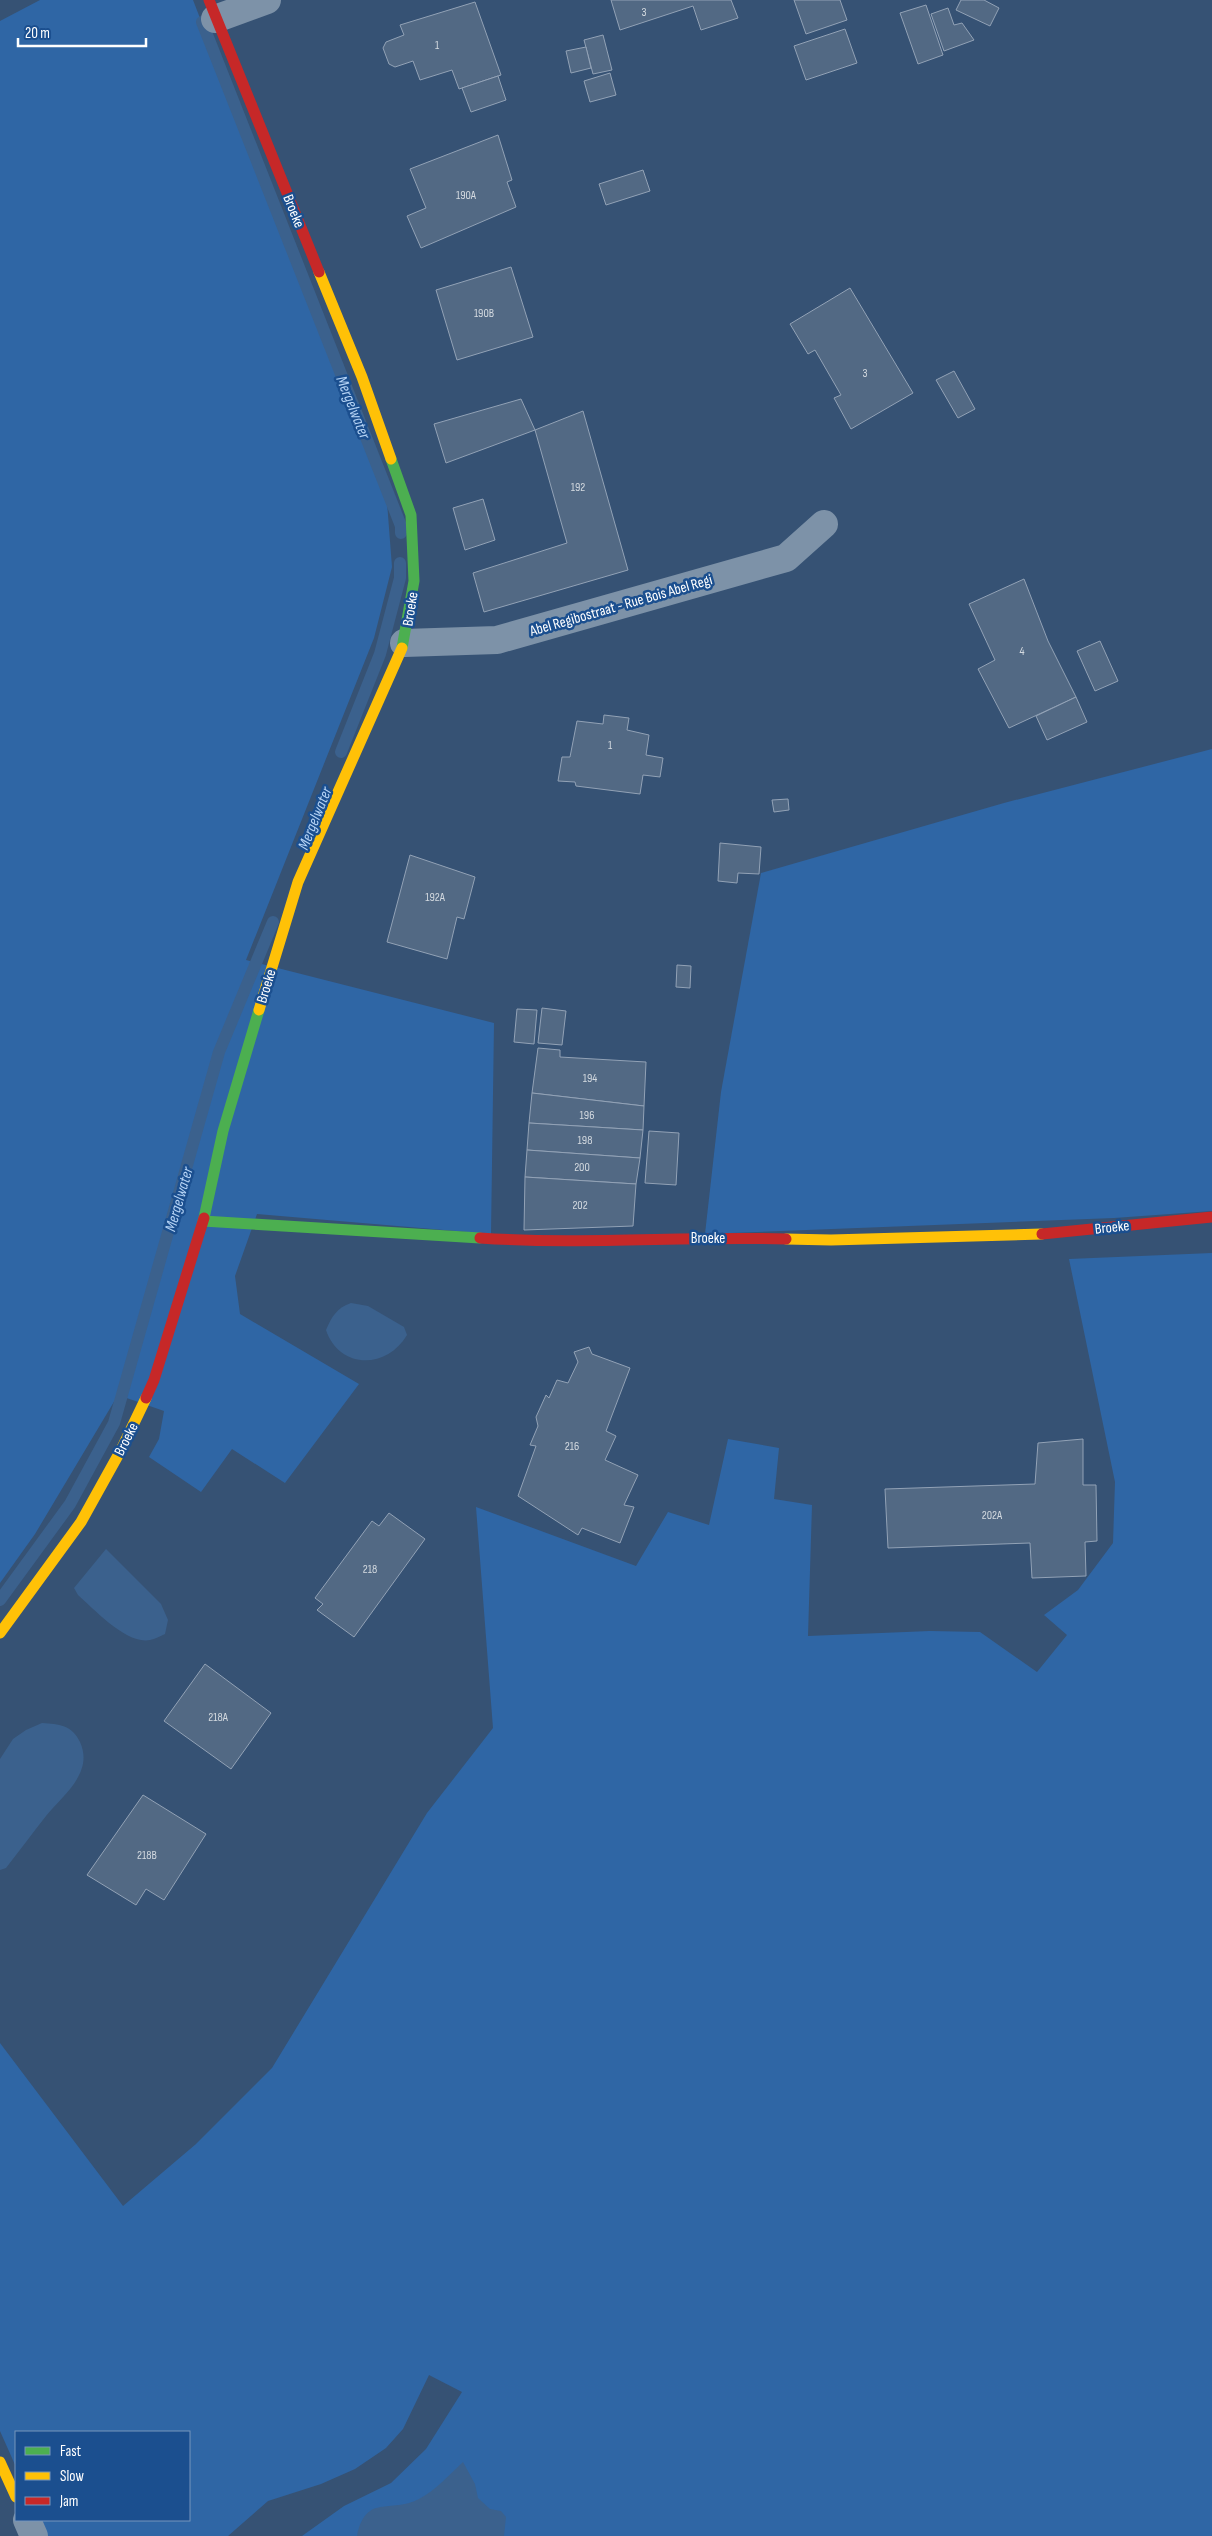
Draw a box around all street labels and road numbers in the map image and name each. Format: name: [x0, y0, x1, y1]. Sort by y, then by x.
street label: Broeke: [278, 192, 309, 231]
street label: Abel Regibostraat - Rue Bois Abel Regi: [527, 570, 715, 641]
street label: Broeke: [398, 591, 423, 628]
street label: Broeke: [252, 967, 281, 1005]
street label: Broeke: [1094, 1216, 1130, 1239]
street label: Broeke: [691, 1229, 725, 1248]
street label: Broeke: [110, 1420, 143, 1459]

